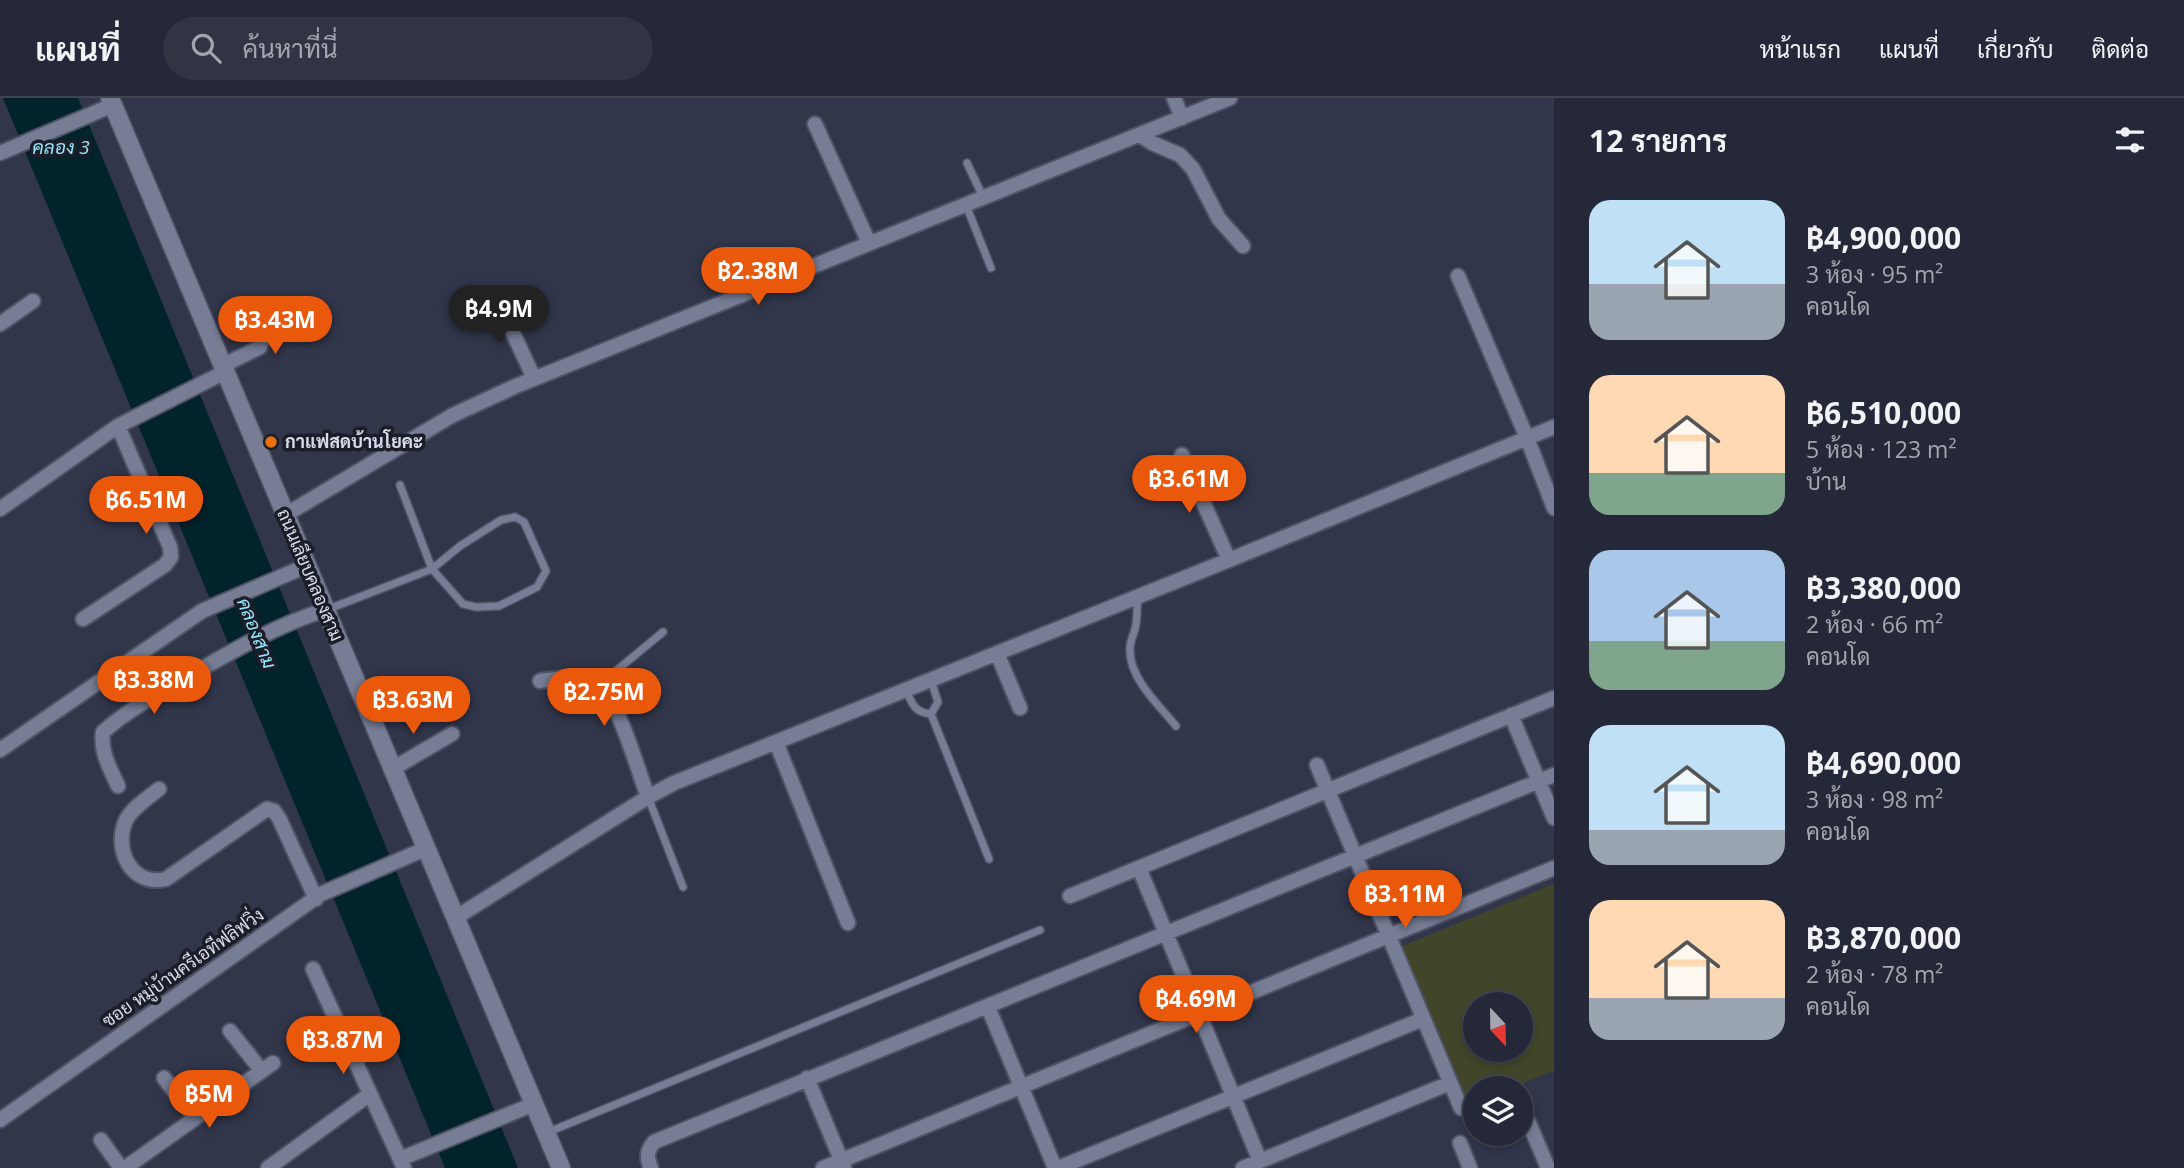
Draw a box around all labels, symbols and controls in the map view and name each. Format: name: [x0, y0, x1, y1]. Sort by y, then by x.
search box: [163, 17, 653, 80]
text: แผนที่: [35, 26, 121, 71]
icon: search: [187, 29, 225, 67]
text: ค้นหาที่นี่: [243, 30, 338, 66]
text: หน้าแรก: [1760, 32, 1841, 65]
text: แผนที่: [1879, 32, 1939, 65]
text: เกี่ยวกับ: [1977, 32, 2054, 65]
text: ติดต่อ: [2092, 32, 2149, 65]
text: 12 รายการ: [1589, 120, 1727, 161]
icon: filters: [2111, 121, 2149, 159]
water label: คลอง 3: [32, 134, 90, 160]
text: ฿4,900,000: [1806, 217, 1961, 258]
icon: home: [1645, 228, 1729, 312]
pin: ฿2.38M: [701, 248, 815, 307]
text: ฿2.38M: [717, 254, 799, 286]
text: 3 ห้อง · 95 m²: [1806, 258, 1943, 290]
pin: ฿4.9M: [450, 286, 548, 345]
text: คอนโด: [1806, 290, 1870, 322]
text: ฿4.9M: [465, 292, 533, 324]
pin: ฿3.43M: [218, 296, 332, 356]
text: ฿3.43M: [234, 303, 316, 335]
text: ฿6,510,000: [1806, 392, 1961, 433]
icon: home: [1645, 403, 1729, 487]
place label: กาแฟสดบ้านโยคะ: [285, 429, 423, 453]
text: 5 ห้อง · 123 m²: [1806, 433, 1956, 465]
marker: กาแฟสดบ้านโยคะ: [263, 434, 279, 450]
pin: ฿3.61M: [1132, 456, 1246, 515]
text: ฿3.61M: [1148, 462, 1230, 494]
text: บ้าน: [1806, 465, 1847, 497]
pin: ฿6.51M: [89, 476, 203, 536]
text: ฿6.51M: [105, 483, 187, 515]
street label: ถนนเลียบคลองสาม: [272, 505, 350, 644]
text: ฿3,380,000: [1806, 567, 1961, 608]
icon: home: [1645, 578, 1729, 662]
water label: คลองสาม: [231, 594, 283, 673]
text: 2 ห้อง · 66 m²: [1806, 608, 1943, 640]
text: คอนโด: [1806, 640, 1870, 672]
pin: ฿3.38M: [97, 656, 211, 716]
text: ฿3.38M: [113, 663, 195, 695]
pin: ฿2.75M: [547, 668, 661, 728]
text: ฿2.75M: [563, 675, 645, 707]
pin: ฿3.63M: [356, 676, 470, 736]
text: ฿3.63M: [372, 683, 454, 715]
text: ฿4,690,000: [1806, 742, 1961, 783]
icon: home: [1645, 753, 1729, 837]
text: 3 ห้อง · 98 m²: [1806, 783, 1943, 815]
text: คอนโด: [1806, 815, 1870, 847]
pin: ฿3.11M: [1348, 870, 1462, 930]
text: ฿3.11M: [1364, 877, 1446, 909]
street label: ซอย หมู่บ้านครีเอทีฟลิฟวิ่ง: [96, 900, 269, 1034]
text: ฿3,870,000: [1806, 917, 1961, 958]
icon: home: [1645, 928, 1729, 1012]
text: 2 ห้อง · 78 m²: [1806, 958, 1943, 990]
pin: ฿4.69M: [1139, 976, 1253, 1035]
text: ฿4.69M: [1155, 982, 1237, 1014]
text: คอนโด: [1806, 990, 1870, 1022]
north arrow: [1463, 992, 1533, 1062]
map controls: [1463, 992, 1533, 1146]
pin: ฿3.87M: [286, 1016, 400, 1076]
text: ฿3.87M: [302, 1023, 384, 1055]
pin: ฿5M: [175, 1070, 243, 1130]
button: layers: [1463, 1076, 1533, 1146]
text: ฿5M: [185, 1077, 233, 1109]

